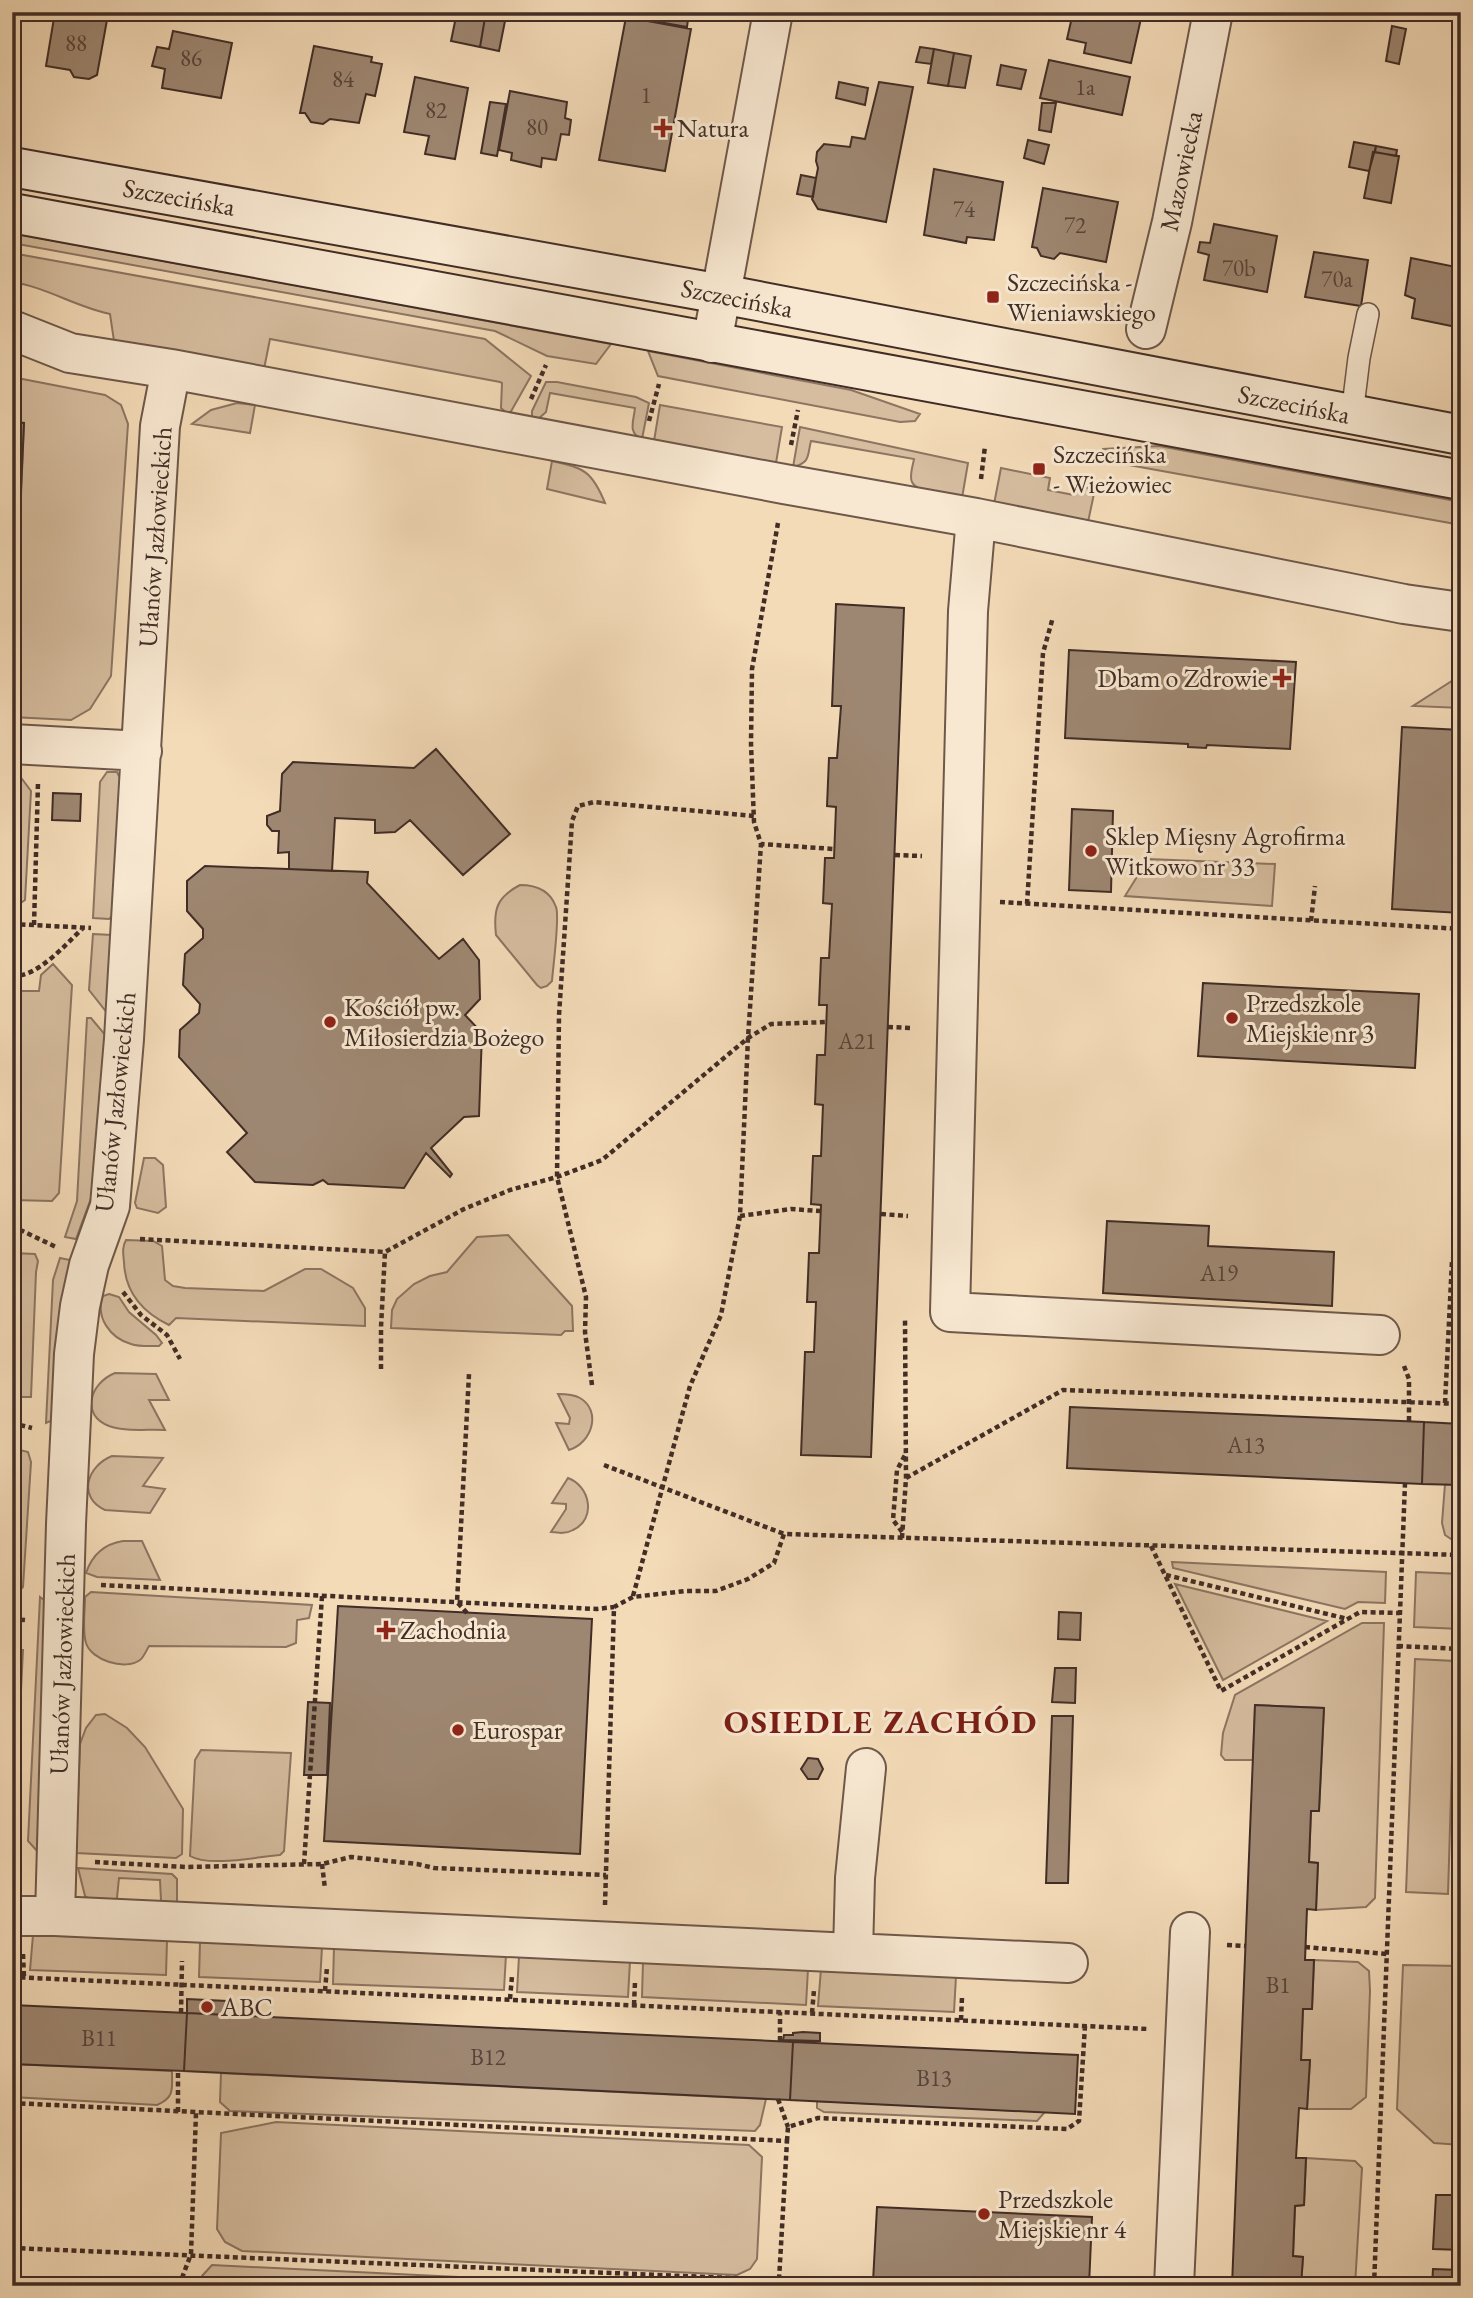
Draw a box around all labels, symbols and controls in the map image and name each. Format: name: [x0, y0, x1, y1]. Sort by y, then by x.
house number: 88: [65, 28, 87, 58]
house number: 86: [180, 43, 202, 73]
house number: 84: [332, 64, 355, 94]
house number: 1a: [1075, 72, 1096, 102]
house number: 1: [640, 80, 652, 110]
house number: 82: [425, 95, 447, 125]
street label: Mazowiecka: [1152, 107, 1210, 234]
place label: Natura: [677, 111, 750, 145]
house number: 80: [526, 112, 548, 142]
marker: Natura: [655, 120, 671, 136]
street label: Szczecińska: [120, 170, 238, 224]
house number: 74: [953, 194, 976, 224]
house number: 72: [1064, 210, 1086, 240]
house number: 70b: [1222, 253, 1256, 283]
house number: 70a: [1321, 264, 1353, 294]
place label: Szczecińska - Wieniawskiego: [1007, 265, 1156, 329]
street label: Szczecińska: [678, 271, 796, 326]
marker: Szczecińska - Wieniawskiego: [985, 289, 1001, 305]
street label: Szczecińska: [1235, 377, 1353, 432]
street label: Ułanów Jazłowieckich: [130, 425, 180, 649]
place label: Szczecińska - Wieżowiec: [1053, 437, 1172, 501]
marker: Szczecińska - Wieżowiec: [1031, 461, 1047, 477]
place label: Dbam o Zdrowie: [1097, 661, 1268, 695]
marker: Dbam o Zdrowie: [1274, 670, 1290, 686]
place label: Sklep Mięsny Agrofirma Witkowo nr 33: [1105, 819, 1346, 883]
marker: Sklep Mięsny Agrofirma Witkowo nr 33: [1083, 843, 1099, 859]
place label: Przedszkole Miejskie nr 3: [1246, 986, 1374, 1050]
street label: Ułanów Jazłowieckich: [87, 990, 143, 1214]
place label: Kościół pw. Miłosierdzia Bożego: [344, 990, 544, 1054]
marker: Przedszkole Miejskie nr 3: [1224, 1010, 1240, 1026]
marker: Kościół pw. Miłosierdzia Bożego: [322, 1014, 338, 1030]
house number: A21: [837, 1026, 876, 1056]
house number: A19: [1199, 1258, 1238, 1288]
house number: A13: [1226, 1430, 1265, 1460]
street label: Ułanów Jazłowieckich: [41, 1553, 83, 1775]
place label: Zachodnia: [400, 1613, 507, 1647]
marker: Zachodnia: [378, 1622, 394, 1638]
district label: OSIEDLE ZACHÓD: [724, 1700, 1038, 1743]
place label: Eurospar: [472, 1713, 563, 1747]
marker: Eurospar: [450, 1722, 466, 1738]
house number: B1: [1266, 1970, 1290, 2000]
place label: ABC: [220, 1990, 273, 2024]
marker: ABC: [199, 1999, 215, 2015]
house number: B11: [81, 2023, 117, 2053]
house number: B12: [470, 2042, 506, 2072]
house number: B13: [916, 2063, 952, 2093]
place label: Przedszkole Miejskie nr 4: [998, 2182, 1127, 2246]
marker: Przedszkole Miejskie nr 4: [976, 2206, 992, 2222]

